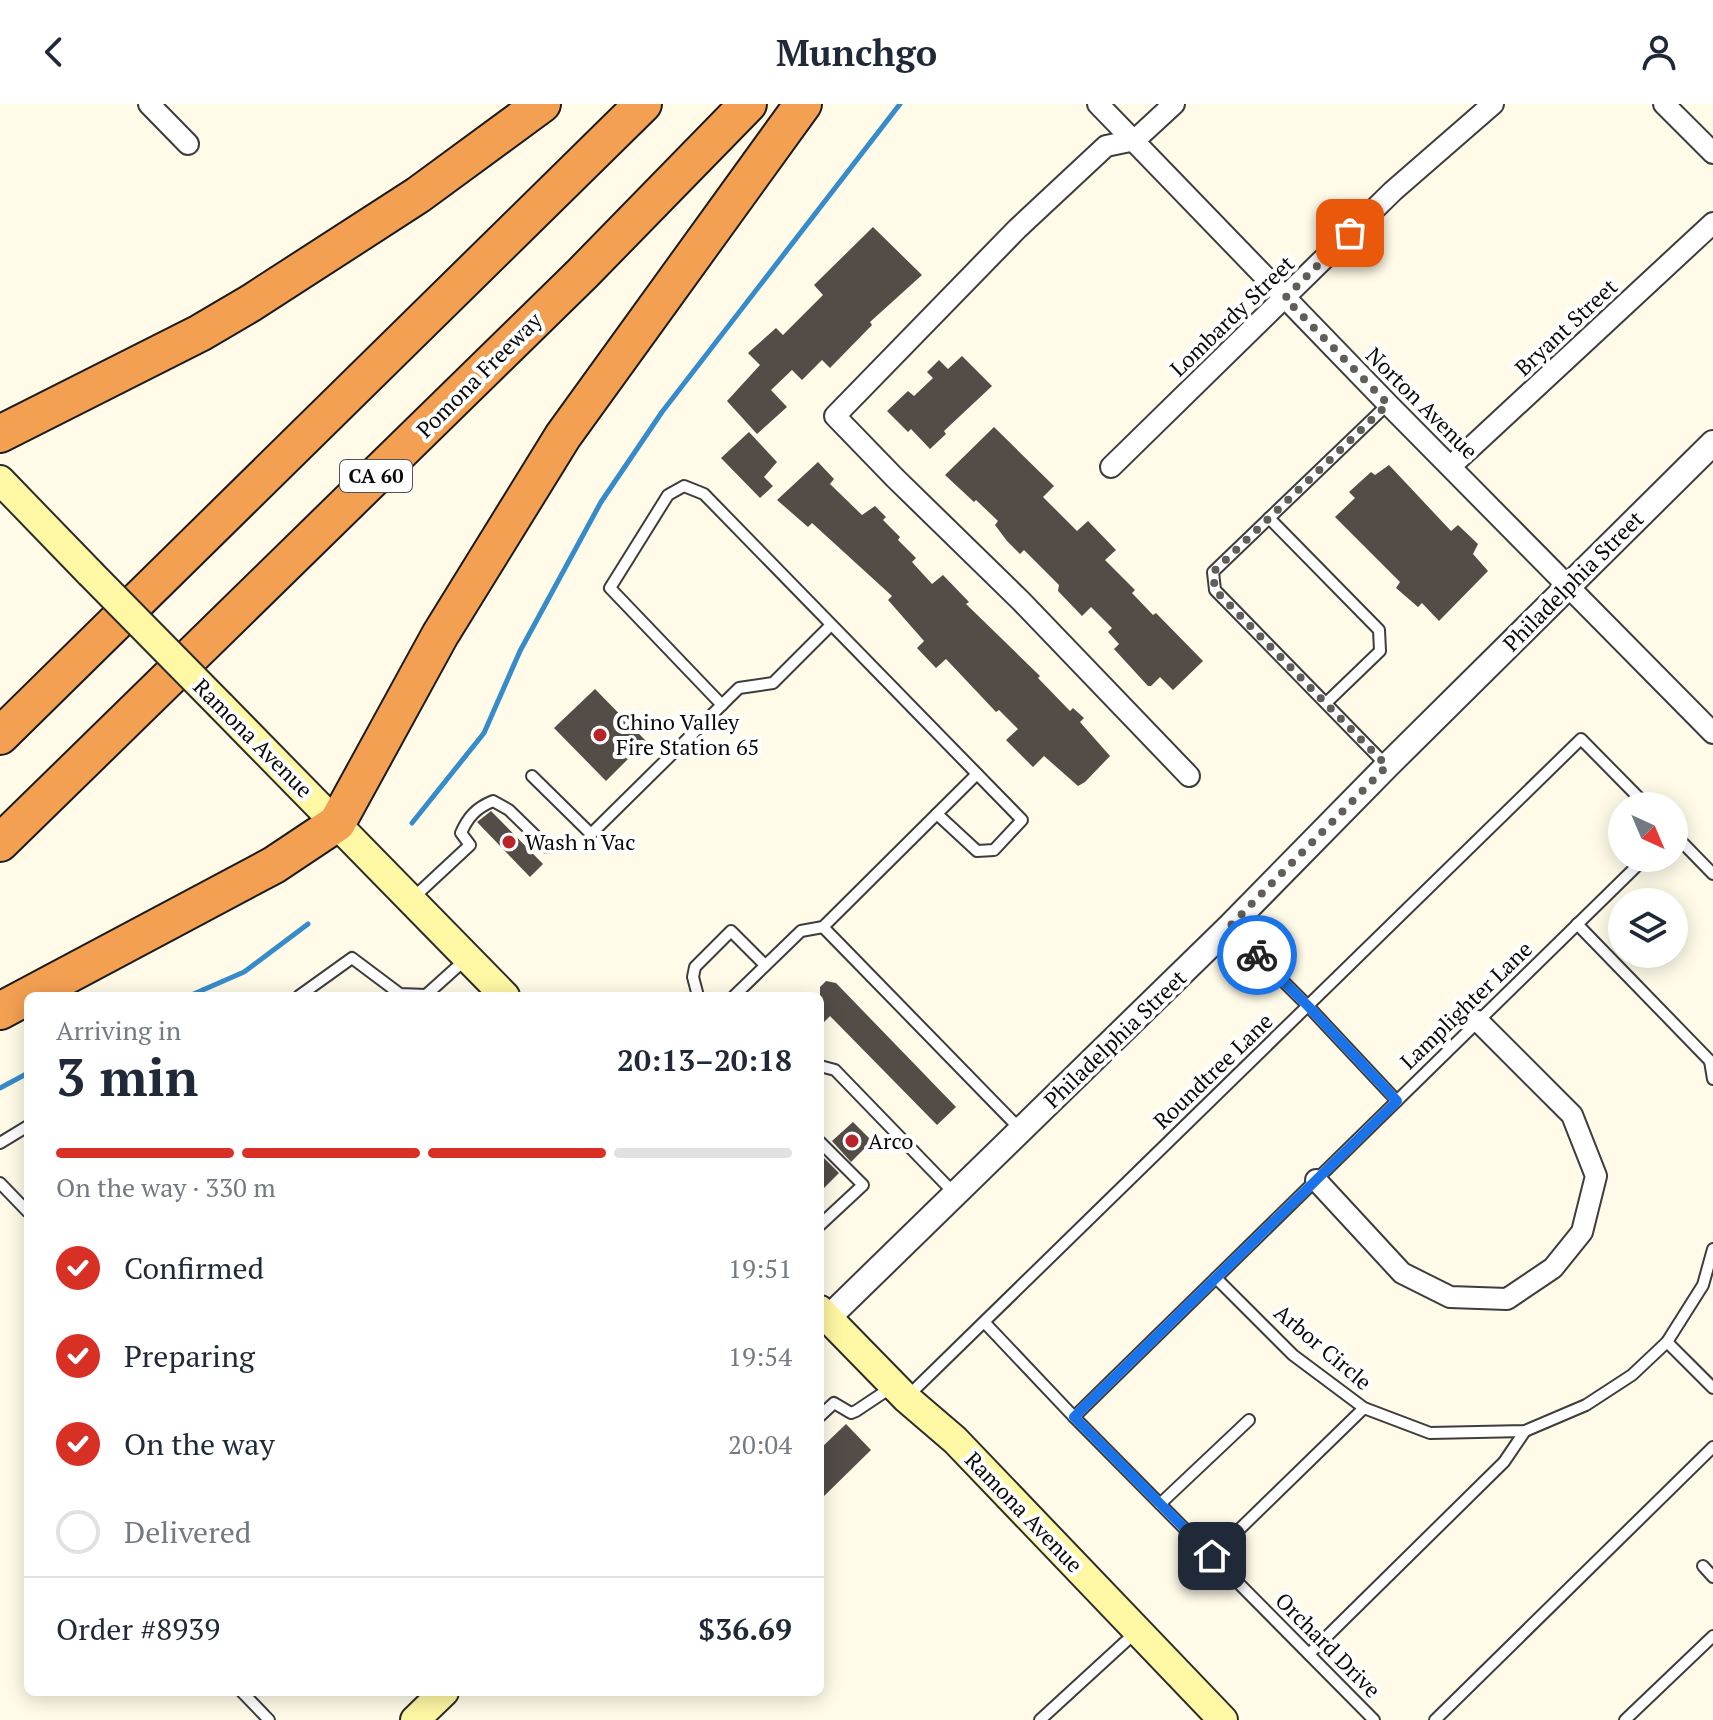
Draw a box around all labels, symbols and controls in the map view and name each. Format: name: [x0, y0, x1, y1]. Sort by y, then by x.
text: Munchgo: [776, 29, 937, 76]
icon: back: [32, 30, 76, 74]
icon: person: [1637, 30, 1681, 74]
pin: [1316, 199, 1384, 267]
icon: bag: [1328, 211, 1372, 255]
street label: Lombardy Street: [1163, 249, 1300, 382]
street label: Bryant Street: [1508, 272, 1623, 382]
street label: Pomona Freeway: [410, 305, 548, 444]
street label: Norton Avenue: [1360, 340, 1485, 465]
road number: CA 60: [340, 460, 412, 492]
street label: Philadelphia Street: [1496, 504, 1649, 657]
street label: Ramona Avenue: [187, 672, 319, 804]
place label: Chino Valley Fire Station 65: [616, 707, 759, 761]
marker: Chino Valley Fire Station 65: [591, 726, 609, 744]
north arrow: [1608, 792, 1688, 872]
map controls: [1608, 792, 1688, 968]
place label: Wash n Vac: [525, 827, 635, 856]
marker: Wash n Vac: [500, 833, 518, 851]
button: layers: [1608, 888, 1688, 968]
courier: [1217, 915, 1297, 995]
icon: bike: [1235, 933, 1279, 977]
street label: Lamplighter Lane: [1393, 934, 1538, 1075]
street label: Philadelphia Street: [1037, 963, 1192, 1114]
street label: Roundtree Lane: [1147, 1006, 1279, 1135]
text: Arriving in: [56, 1013, 181, 1047]
text: 20:13–20:18: [617, 1040, 792, 1080]
text: 3 min: [56, 1042, 198, 1111]
place label: Arco: [868, 1126, 914, 1155]
marker: Arco: [843, 1132, 861, 1150]
text: On the way · 330 m: [56, 1170, 276, 1204]
icon: check: [56, 1246, 100, 1290]
text: Confirmed: [124, 1248, 264, 1288]
text: 19:51: [728, 1251, 792, 1285]
street label: Arbor Circle: [1269, 1297, 1378, 1396]
icon: check: [56, 1334, 100, 1378]
text: Preparing: [124, 1336, 255, 1376]
text: 19:54: [728, 1339, 792, 1373]
icon: check: [56, 1422, 100, 1466]
text: On the way: [124, 1424, 275, 1464]
text: 20:04: [728, 1427, 792, 1461]
street label: Ramona Avenue: [959, 1445, 1089, 1578]
text: Delivered: [124, 1512, 251, 1552]
pin: [1178, 1522, 1246, 1590]
icon: home: [1190, 1534, 1234, 1578]
street label: Orchard Drive: [1269, 1586, 1387, 1704]
text: Order #8939: [56, 1609, 220, 1649]
text: $36.69: [698, 1609, 792, 1649]

